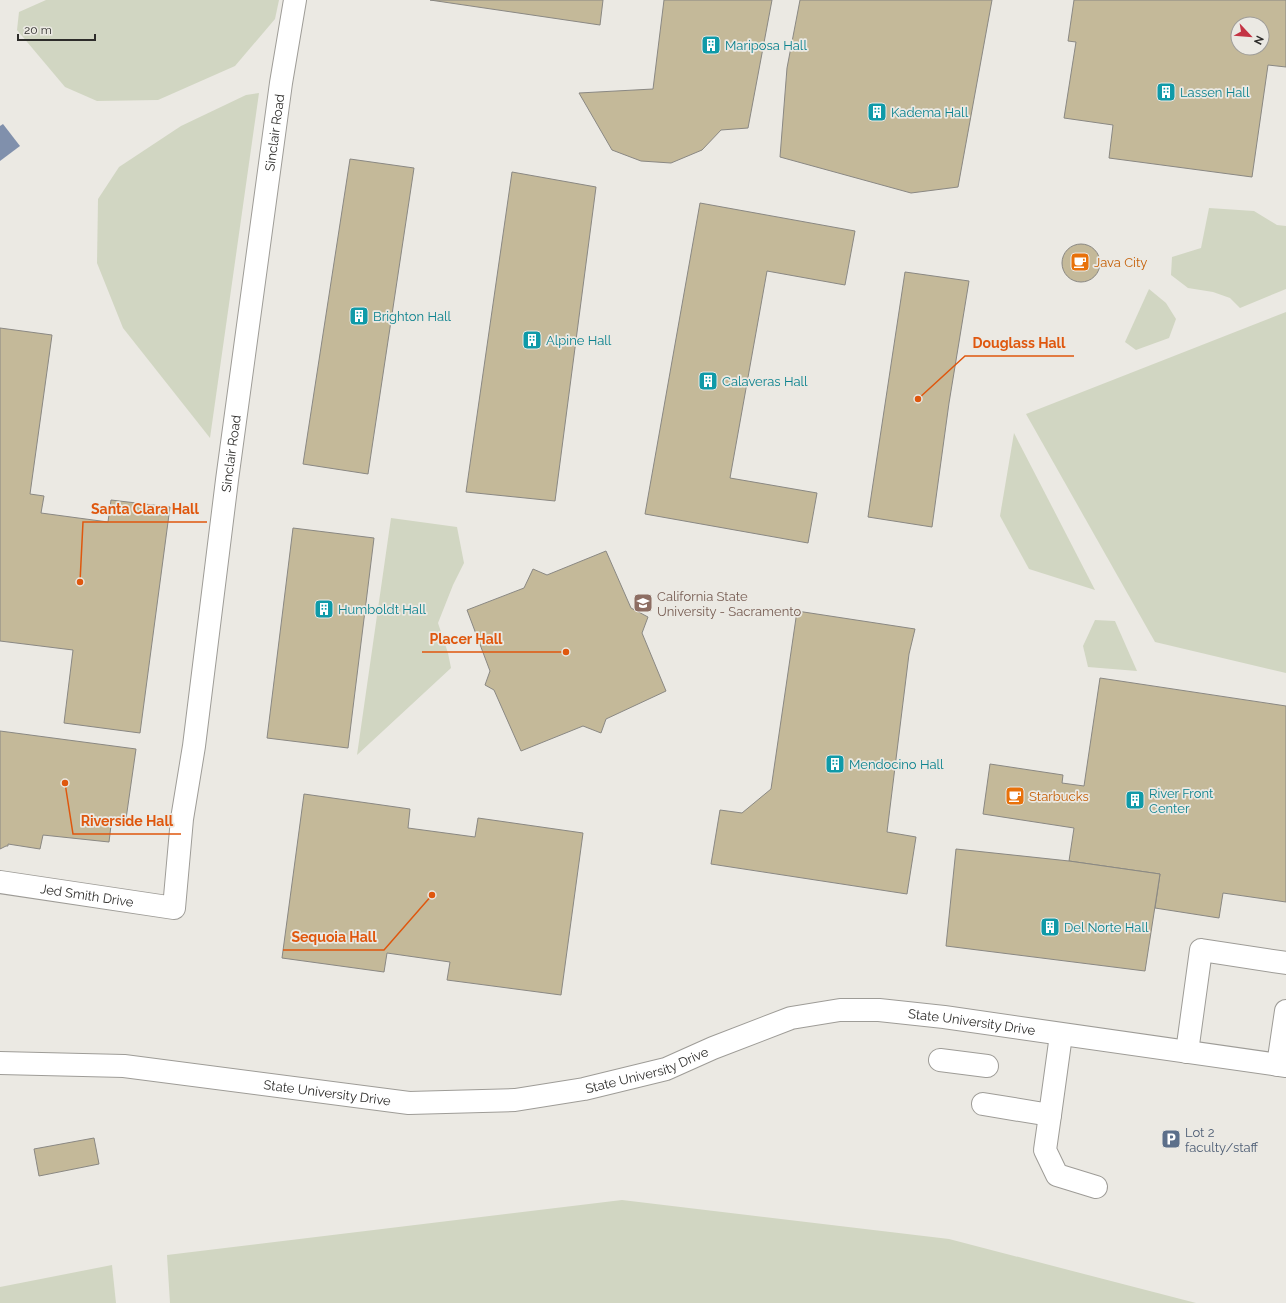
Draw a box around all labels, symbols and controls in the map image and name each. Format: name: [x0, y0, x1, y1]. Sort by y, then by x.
scale bar: [18, 16, 95, 42]
north arrow: [1230, 16, 1270, 56]
text: 20 m: [24, 23, 52, 37]
building icon: Mariposa Hall: [700, 34, 722, 56]
text: N: [1251, 34, 1266, 47]
place label: Mariposa Hall: [725, 38, 807, 53]
building icon: Lassen Hall: [1155, 81, 1177, 103]
place label: Lassen Hall: [1180, 85, 1250, 100]
street label: Sinclair Road: [262, 93, 287, 172]
building icon: Kadema Hall: [866, 101, 888, 123]
place label: Kadema Hall: [891, 105, 969, 120]
cafe icon: Java City: [1069, 251, 1091, 273]
place label: Java City: [1094, 255, 1147, 270]
building icon: Brighton Hall: [348, 305, 370, 327]
place label: Brighton Hall: [373, 309, 452, 324]
building icon: Alpine Hall: [521, 329, 543, 351]
callout: Douglass Hall: [965, 330, 1074, 356]
place label: Alpine Hall: [546, 333, 612, 348]
text: Douglass Hall: [973, 335, 1066, 351]
building icon: Calaveras Hall: [697, 370, 719, 392]
place label: Calaveras Hall: [722, 374, 808, 389]
street label: Sinclair Road: [219, 414, 244, 493]
callout: Santa Clara Hall: [83, 496, 207, 522]
text: Santa Clara Hall: [91, 501, 199, 517]
place label: California State University - Sacramento: [657, 589, 801, 619]
school or university icon: California State University - Sacramento: [632, 592, 654, 614]
building icon: Humboldt Hall: [313, 598, 335, 620]
place label: Humboldt Hall: [338, 602, 426, 617]
callout: Placer Hall: [422, 626, 511, 652]
text: Placer Hall: [429, 631, 503, 647]
building icon: Mendocino Hall: [824, 753, 846, 775]
place label: Mendocino Hall: [849, 757, 944, 772]
cafe icon: Starbucks: [1004, 785, 1026, 807]
place label: River Front Center: [1149, 786, 1214, 816]
place label: Starbucks: [1029, 789, 1089, 804]
building icon: River Front Center: [1124, 789, 1146, 811]
callout: Riverside Hall: [73, 808, 181, 834]
text: Riverside Hall: [81, 813, 174, 829]
street label: Jed Smith Drive: [39, 881, 135, 910]
building icon: Del Norte Hall: [1039, 916, 1061, 938]
place label: Del Norte Hall: [1064, 920, 1149, 935]
callout: Sequoia Hall: [283, 924, 384, 950]
text: Sequoia Hall: [291, 929, 377, 945]
street label: State University Drive: [907, 1006, 1037, 1038]
street label: State University Drive: [584, 1044, 711, 1096]
street label: State University Drive: [263, 1077, 392, 1109]
place label: Lot 2 faculty/staff: [1185, 1125, 1259, 1155]
parking icon: Lot 2 faculty/staff: [1160, 1128, 1182, 1150]

